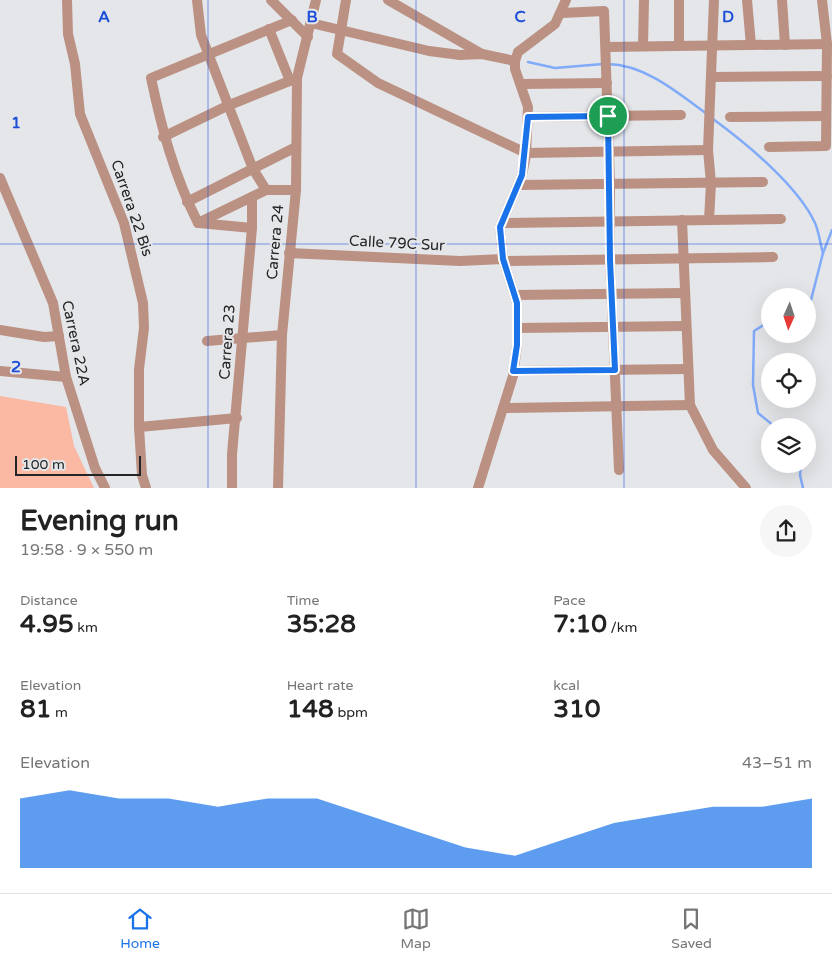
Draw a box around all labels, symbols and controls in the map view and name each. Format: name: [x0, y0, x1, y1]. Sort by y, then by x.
text: A: [98, 7, 110, 27]
text: B: [306, 7, 318, 27]
text: C: [514, 7, 526, 27]
text: D: [722, 7, 734, 27]
pin: [587, 95, 629, 137]
icon: arrive: [594, 102, 622, 130]
text: 1: [11, 113, 21, 133]
street label: Carrera 22 Bis: [107, 157, 157, 259]
street label: Carrera 24: [263, 204, 287, 280]
street label: Calle 79C Sur: [349, 232, 446, 255]
north arrow: [761, 288, 816, 342]
map controls: [761, 288, 816, 473]
street label: Carrera 22A: [58, 299, 94, 387]
street label: Carrera 23: [215, 304, 239, 380]
button: locate: [761, 353, 816, 408]
text: 2: [11, 357, 21, 377]
button: layers: [761, 418, 816, 473]
scale bar: [15, 453, 141, 476]
text: 100 m: [22, 456, 65, 473]
text: Evening run: [20, 504, 179, 538]
button: share: [760, 505, 812, 557]
text: 19:58 · 9 × 550 m: [20, 540, 153, 560]
text: Distance: [20, 592, 78, 609]
text: Time: [287, 592, 319, 609]
text: Pace: [553, 592, 586, 609]
text: 4.95: [20, 609, 74, 639]
text: 35:28: [287, 609, 356, 639]
text: 7:10: [553, 609, 607, 639]
text: km: [74, 619, 98, 636]
text: /km: [607, 619, 637, 636]
text: Elevation: [20, 677, 81, 694]
text: Heart rate: [287, 677, 353, 694]
text: kcal: [553, 677, 580, 694]
text: 81: [20, 694, 51, 724]
text: 148: [287, 694, 334, 724]
text: 310: [553, 694, 600, 724]
text: m: [51, 704, 68, 721]
text: bpm: [334, 704, 368, 721]
text: Elevation: [20, 753, 90, 773]
text: 43–51 m: [742, 753, 812, 773]
tab: Home: [120, 905, 160, 952]
tab: Map: [400, 905, 431, 952]
tab: Saved: [671, 905, 712, 952]

